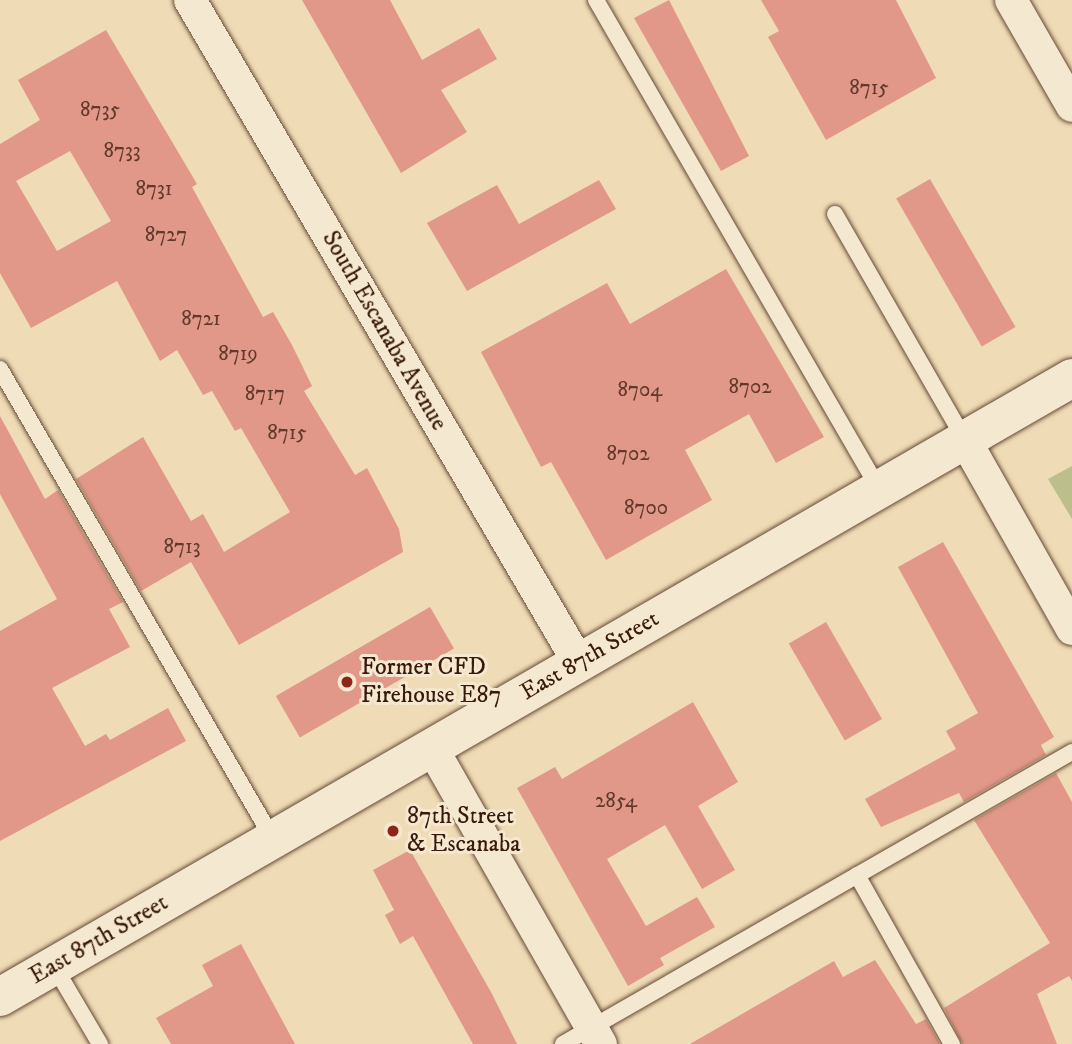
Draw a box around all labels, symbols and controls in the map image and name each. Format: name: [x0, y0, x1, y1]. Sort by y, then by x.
house number: 8715: [849, 75, 889, 101]
house number: 8735: [80, 97, 120, 123]
house number: 8733: [103, 138, 141, 164]
house number: 8731: [135, 176, 173, 202]
house number: 8727: [145, 222, 187, 248]
street label: South Escanaba Avenue: [315, 226, 453, 436]
house number: 8721: [181, 306, 221, 332]
house number: 8719: [218, 341, 258, 367]
house number: 8702: [728, 374, 772, 400]
house number: 8704: [618, 377, 662, 403]
house number: 8717: [245, 381, 285, 407]
house number: 8715: [267, 420, 307, 446]
house number: 8702: [606, 441, 650, 467]
house number: 8700: [624, 495, 668, 521]
house number: 8713: [163, 534, 201, 560]
street label: East 87th Street: [516, 605, 664, 707]
place label: Former CFD Firehouse E87: [361, 654, 501, 710]
marker: Former CFD Firehouse E87: [339, 674, 355, 690]
house number: 2854: [595, 788, 637, 814]
place label: 87th Street & Escanaba: [407, 803, 520, 859]
marker: 87th Street & Escanaba: [385, 823, 401, 839]
street label: East 87th Street: [25, 889, 173, 991]

